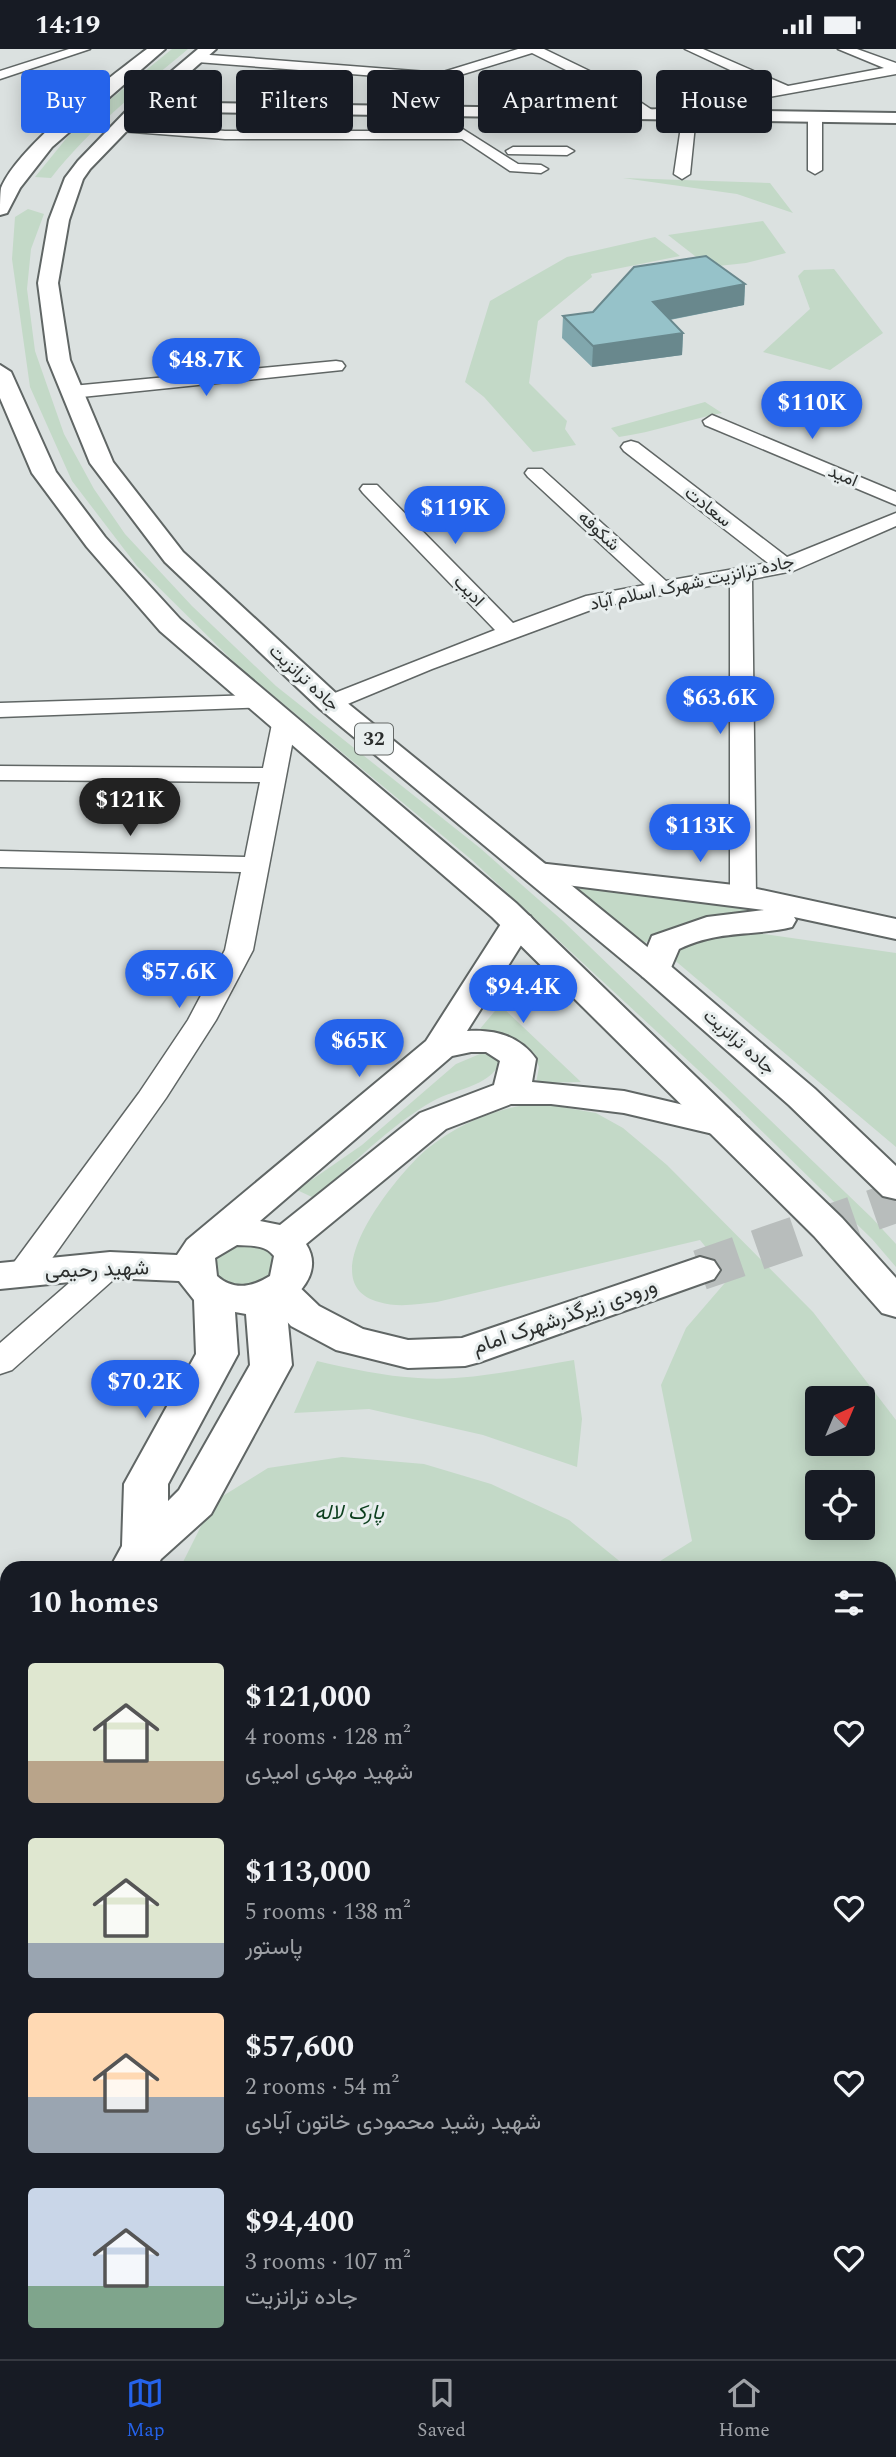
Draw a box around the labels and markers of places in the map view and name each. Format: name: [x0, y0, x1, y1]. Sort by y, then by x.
pin: $48.7K: [149, 339, 263, 398]
pin: $110K: [763, 381, 861, 441]
pin: $119K: [406, 487, 504, 546]
pin: $63.6K: [663, 677, 777, 736]
pin: $121K: [81, 779, 179, 838]
pin: $113K: [651, 805, 749, 864]
pin: $57.6K: [122, 951, 236, 1010]
pin: $94.4K: [466, 965, 580, 1025]
pin: $65K: [318, 1019, 400, 1079]
pin: $70.2K: [88, 1361, 202, 1420]

